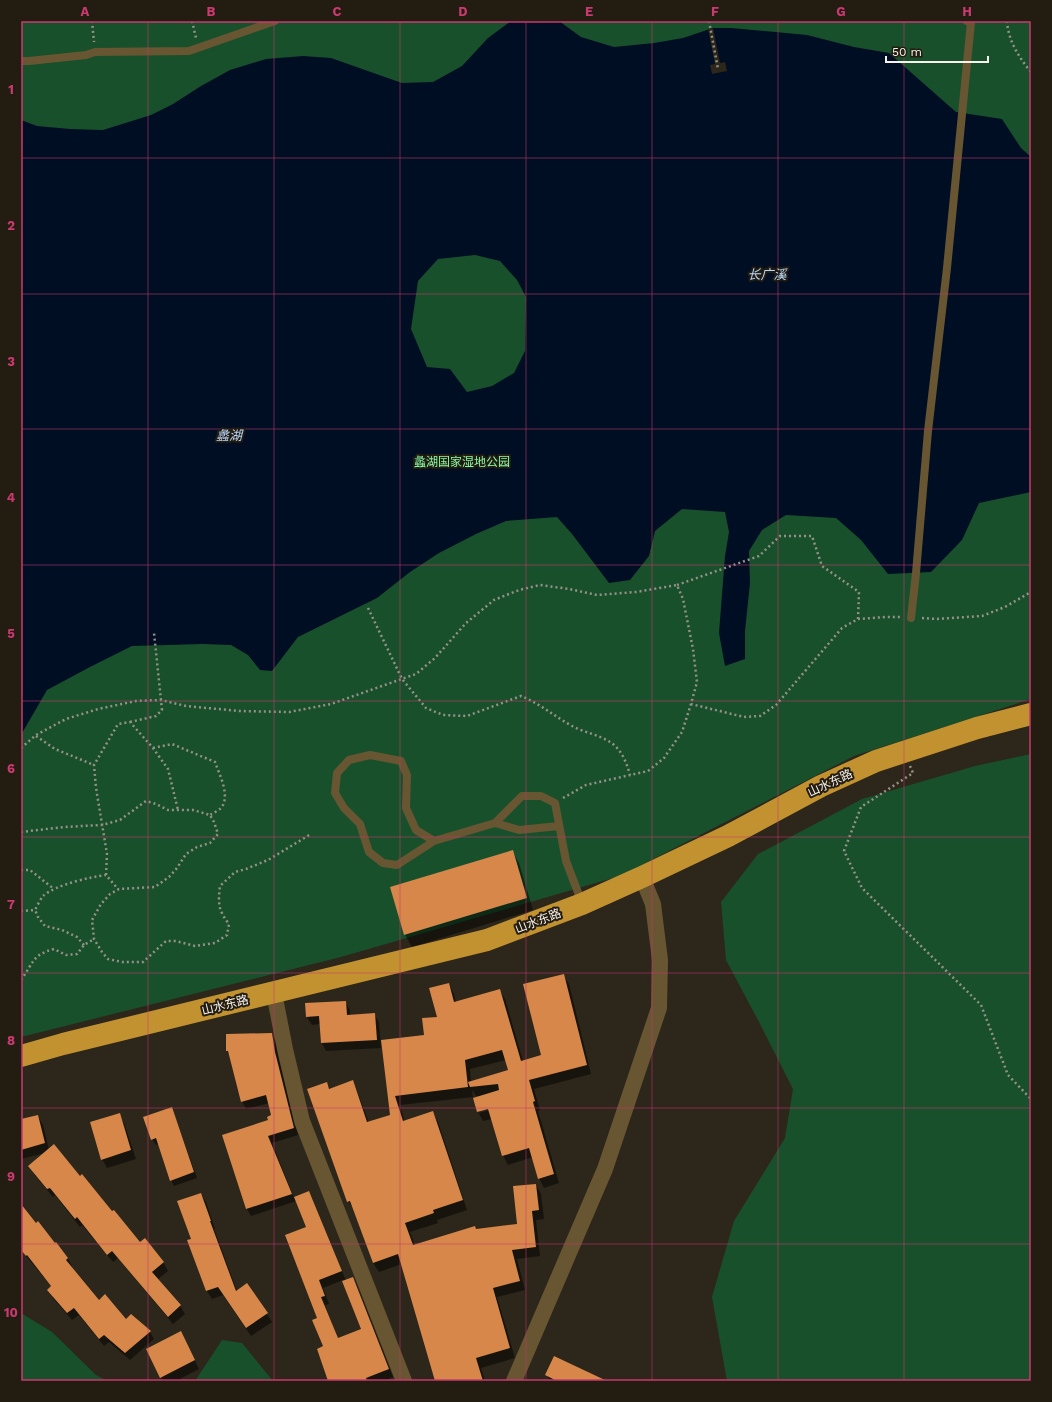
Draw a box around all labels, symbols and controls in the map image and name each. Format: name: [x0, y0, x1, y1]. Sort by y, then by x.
text: A: [81, 4, 90, 19]
text: B: [207, 4, 216, 19]
text: C: [333, 4, 342, 19]
text: D: [458, 4, 468, 19]
text: E: [585, 4, 593, 19]
text: F: [711, 4, 719, 19]
text: G: [836, 4, 846, 19]
text: H: [962, 4, 972, 19]
scale bar: [886, 38, 988, 64]
text: 50 m: [892, 45, 922, 59]
text: 1: [8, 82, 14, 97]
text: 2: [7, 218, 15, 233]
water label: 长广溪: [747, 267, 788, 282]
text: 3: [7, 354, 15, 369]
water label: 蠡湖: [216, 428, 244, 443]
park label: 蠡湖国家湿地公园: [414, 455, 510, 469]
text: 4: [7, 490, 16, 505]
text: 5: [7, 626, 15, 641]
text: 6: [7, 761, 15, 776]
street label: 山水东路: [805, 767, 855, 799]
text: 7: [7, 897, 15, 912]
street label: 山水东路: [513, 906, 563, 936]
street label: 山水东路: [200, 992, 250, 1018]
text: 8: [7, 1033, 15, 1048]
text: 9: [7, 1169, 15, 1184]
text: 10: [4, 1305, 18, 1320]

